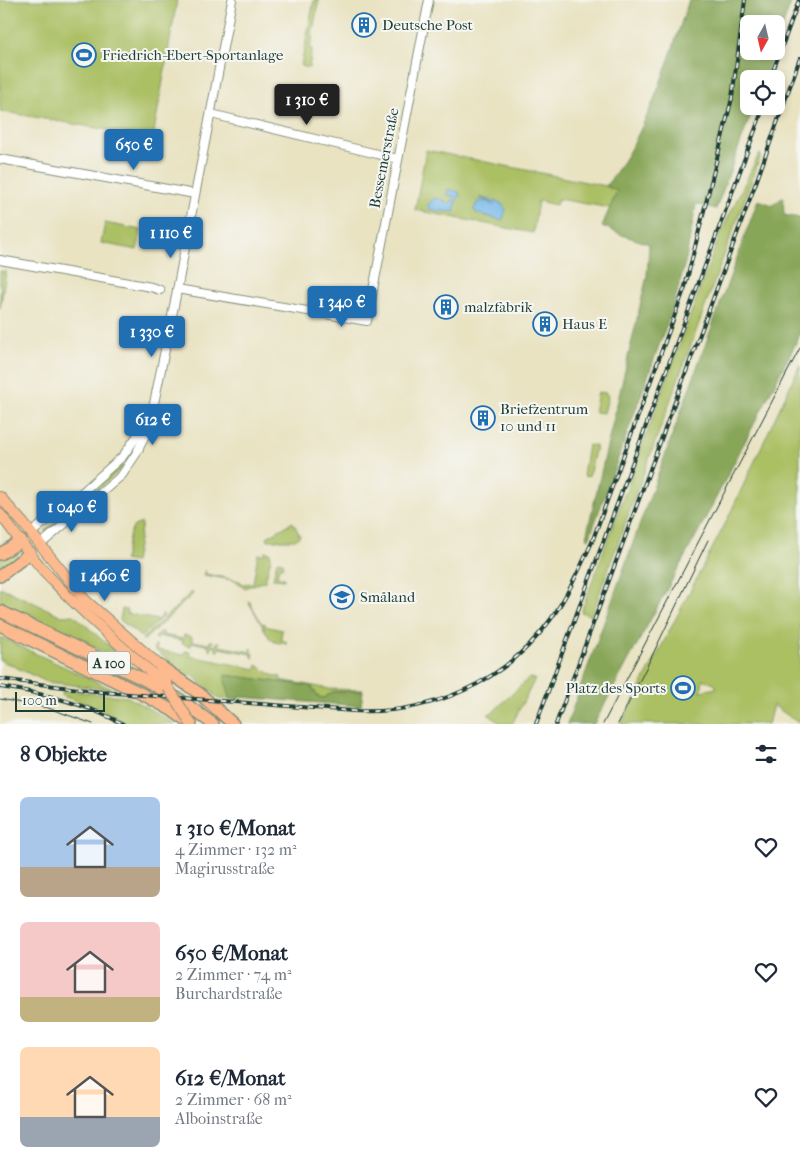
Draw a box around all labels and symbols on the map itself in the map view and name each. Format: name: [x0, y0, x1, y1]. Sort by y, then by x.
building icon: Deutsche Post: [351, 12, 377, 38]
north arrow: [740, 15, 785, 60]
place label: Deutsche Post: [382, 16, 474, 34]
sports icon: Friedrich-Ebert-Sportanlage: [71, 42, 97, 68]
place label: Friedrich-Ebert-Sportanlage: [102, 46, 284, 64]
pin: 1 310 €: [261, 84, 353, 126]
street label: Bessemerstraße: [365, 106, 403, 210]
pin: 650 €: [99, 128, 169, 171]
pin: 1 110 €: [125, 216, 217, 259]
pin: 1 340 €: [296, 286, 388, 328]
building icon: malzfabrik: [433, 294, 459, 320]
place label: malzfabrik: [464, 298, 533, 316]
building icon: Haus E: [532, 311, 558, 337]
place label: Haus E: [562, 315, 607, 333]
pin: 1 330 €: [106, 316, 198, 358]
place label: Briefzentrum 10 und 11: [500, 400, 589, 435]
pin: 612 €: [118, 404, 188, 446]
building icon: Briefzentrum 10 und 11: [470, 405, 496, 431]
pin: 1 040 €: [26, 490, 118, 533]
pin: 1 460 €: [59, 560, 151, 602]
school or university icon: Småland: [329, 584, 355, 610]
place label: Småland: [360, 588, 416, 606]
road number: A 100: [88, 651, 130, 674]
sports icon: Platz des Sports: [670, 675, 696, 701]
place label: Platz des Sports: [566, 679, 666, 697]
scale bar: [15, 689, 105, 712]

